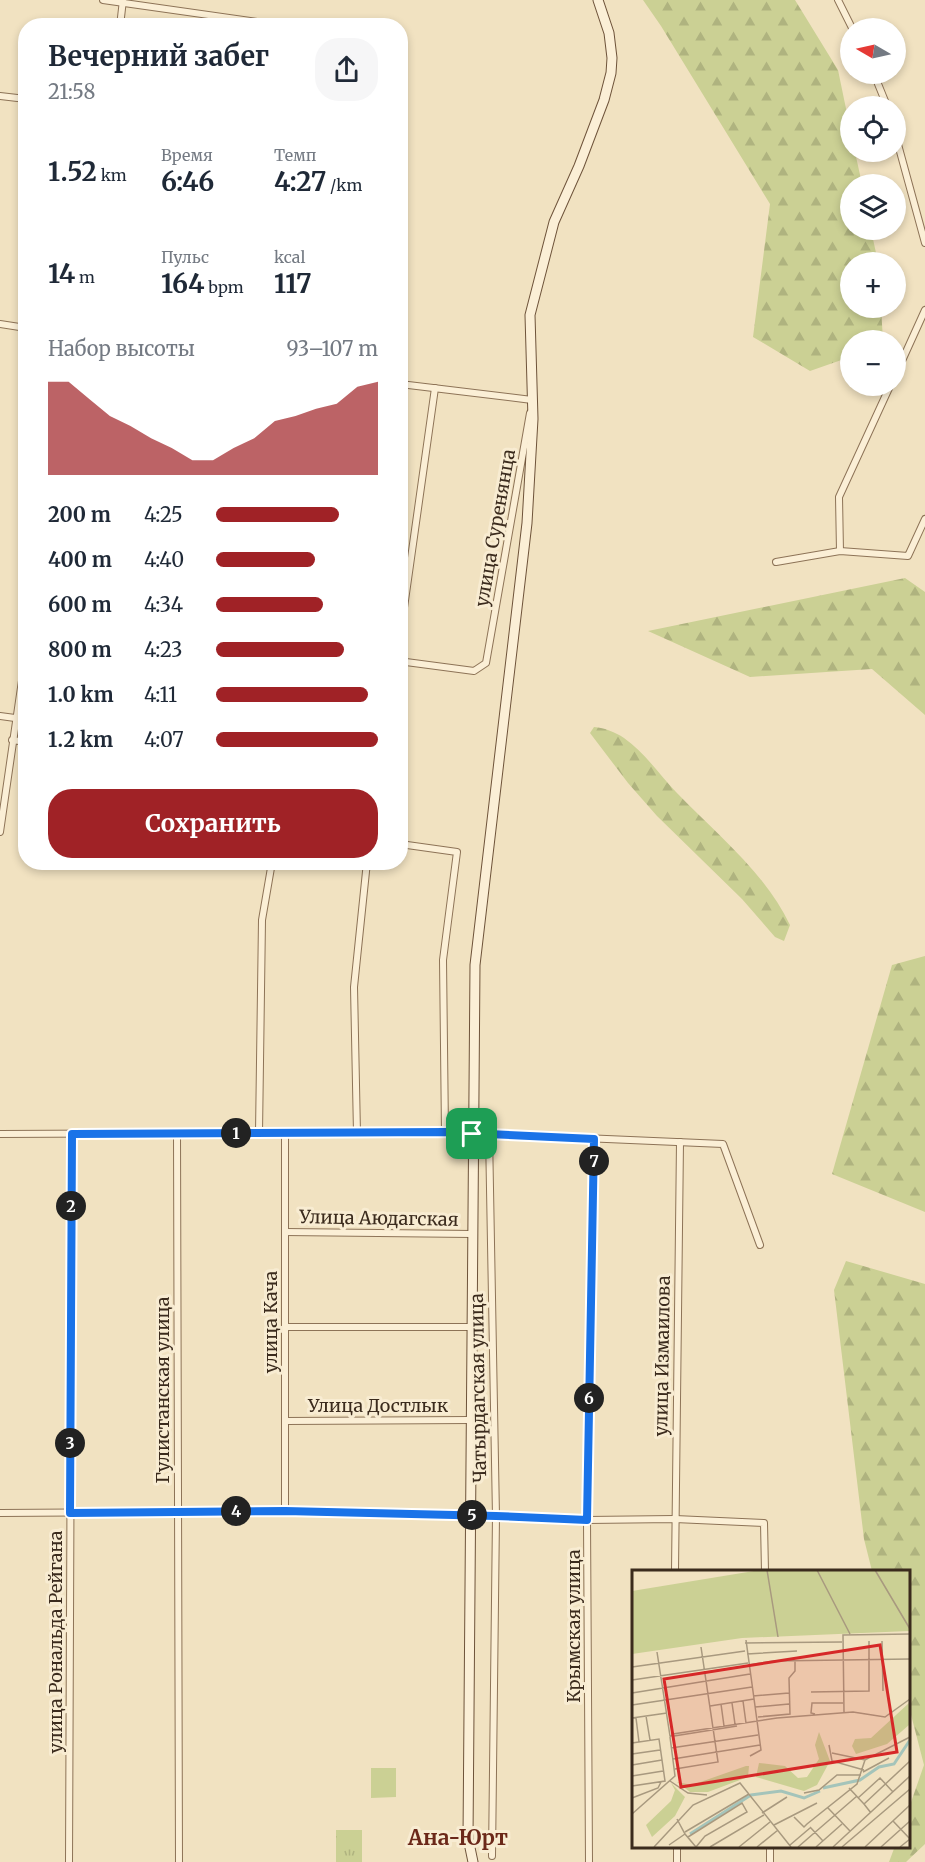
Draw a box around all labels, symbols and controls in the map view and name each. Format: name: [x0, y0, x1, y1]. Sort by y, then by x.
north arrow: [840, 18, 906, 84]
map controls: [840, 18, 906, 396]
button: share: [315, 38, 378, 101]
text: Вечерний забег: [48, 39, 269, 73]
text: 21:58: [48, 79, 95, 104]
button: locate: [840, 96, 906, 162]
text: Время: [161, 145, 213, 165]
text: Темп: [274, 145, 316, 165]
text: 1.52: [48, 155, 97, 188]
text: km: [97, 165, 127, 185]
text: 6:46: [161, 165, 214, 198]
text: 4:27: [274, 165, 326, 198]
button: layers: [840, 174, 906, 240]
text: /km: [326, 175, 362, 195]
text: Пульс: [161, 247, 209, 267]
text: kcal: [274, 247, 305, 267]
button: +: [840, 252, 906, 318]
text: 14: [48, 257, 75, 290]
text: m: [75, 267, 95, 287]
text: 164: [161, 267, 205, 300]
text: 117: [274, 267, 311, 300]
text: bpm: [205, 277, 244, 297]
button: −: [840, 330, 906, 396]
text: Набор высоты: [48, 336, 195, 361]
text: 93–107 m: [287, 336, 378, 361]
street label: улица Суренянца: [470, 447, 520, 609]
text: 200 m: [48, 502, 111, 527]
text: 4:25: [144, 502, 183, 527]
text: 400 m: [48, 547, 112, 572]
text: 4:40: [144, 547, 184, 572]
text: 600 m: [48, 592, 112, 617]
text: 4:34: [144, 592, 183, 617]
text: 800 m: [48, 637, 112, 662]
text: 4:23: [144, 637, 183, 662]
text: 1.0 km: [48, 682, 114, 707]
text: 4:11: [144, 682, 177, 707]
text: 1.2 km: [48, 727, 113, 752]
text: 4:07: [144, 727, 184, 752]
button: Сохранить: [48, 789, 378, 858]
pin: [446, 1108, 497, 1159]
icon: arrive: [455, 1117, 488, 1150]
pin: 1: [221, 1118, 251, 1148]
text: 1: [232, 1123, 240, 1143]
pin: 7: [579, 1146, 609, 1176]
text: 7: [589, 1151, 599, 1171]
pin: 2: [56, 1191, 86, 1221]
text: 2: [66, 1196, 76, 1216]
street label: Улица Аюдагская: [298, 1205, 459, 1231]
street label: улица Кача: [259, 1271, 282, 1373]
street label: улица Измаилова: [649, 1275, 675, 1437]
street label: Чатырдагская улица: [465, 1293, 491, 1483]
street label: Гулистанская улица: [151, 1296, 174, 1483]
pin: 6: [574, 1383, 604, 1413]
text: 6: [584, 1388, 594, 1408]
street label: Улица Достлык: [307, 1394, 449, 1417]
pin: 3: [55, 1428, 85, 1458]
text: 3: [65, 1433, 75, 1453]
pin: 4: [221, 1496, 251, 1526]
pin: 5: [457, 1500, 487, 1530]
text: 4: [231, 1501, 241, 1521]
text: 5: [467, 1505, 477, 1525]
street label: улица Рональда Рейгана: [44, 1530, 67, 1753]
street label: Крымская улица: [562, 1549, 585, 1703]
inset map: [632, 1570, 910, 1847]
district label: Ана-Юрт: [407, 1824, 508, 1851]

